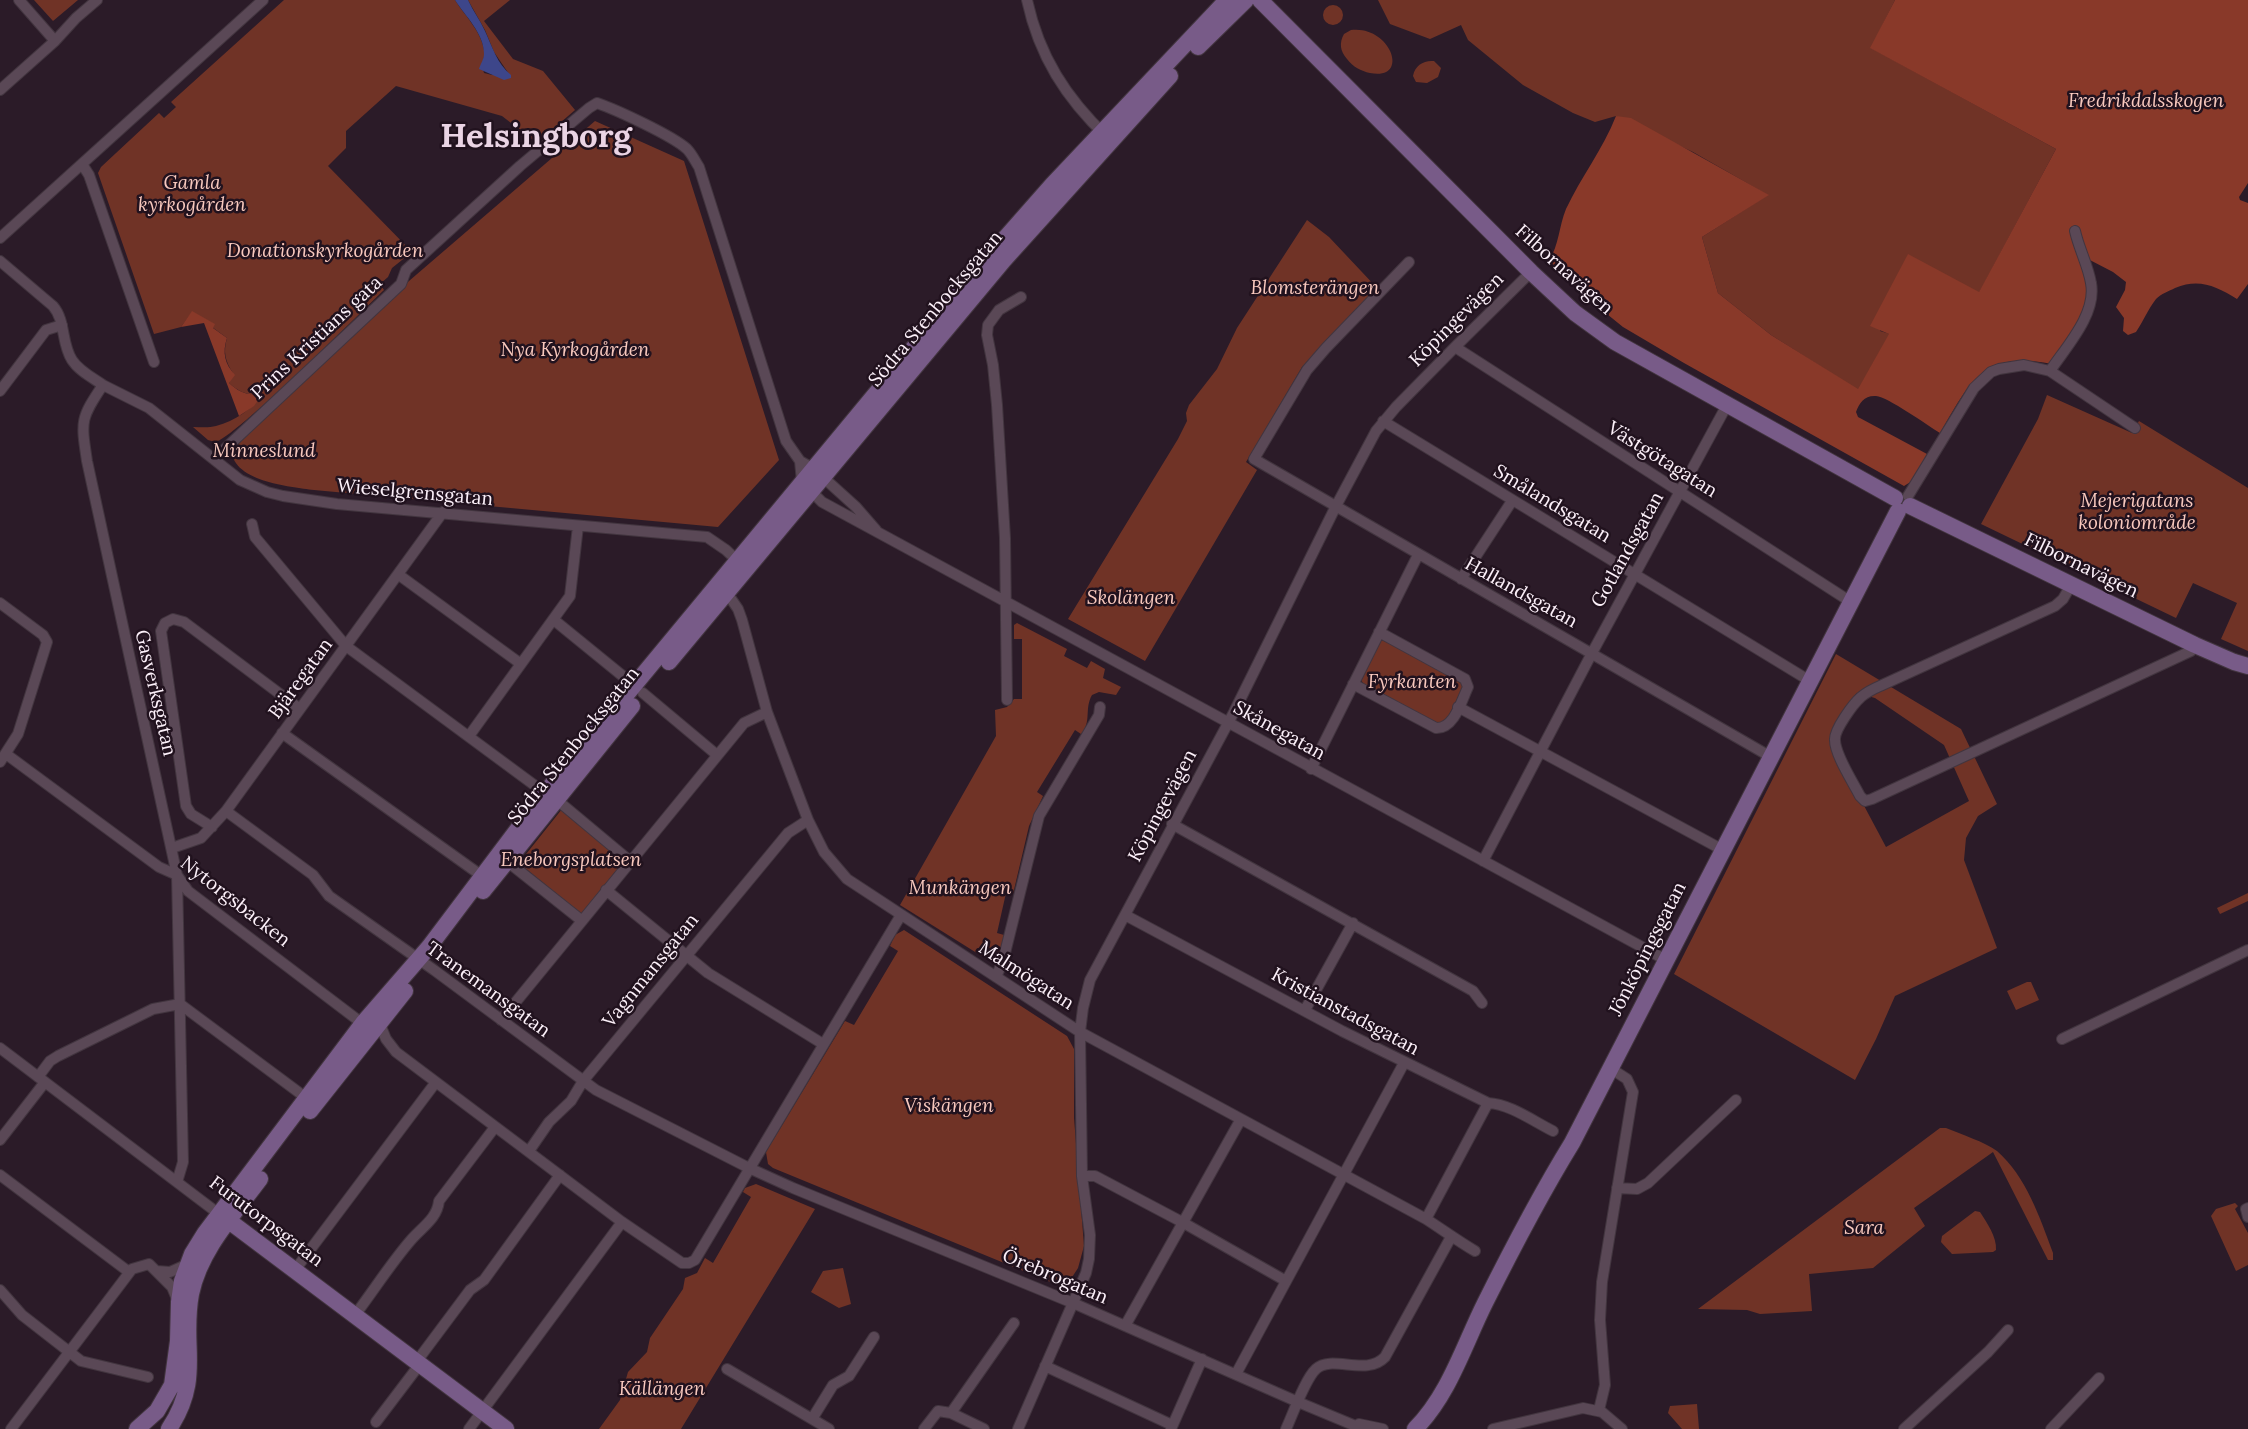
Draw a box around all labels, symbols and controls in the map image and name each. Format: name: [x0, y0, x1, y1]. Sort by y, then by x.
park label: Fredrikdalsskogen: [2068, 91, 2224, 113]
district label: Helsingborg: [440, 118, 632, 158]
park label: Gamla kyrkogården: [138, 173, 246, 217]
street label: Filbornavägen: [1510, 220, 1618, 320]
street label: Södra Stenbocksgatan: [864, 227, 1008, 391]
park label: Donationskyrkogården: [227, 241, 423, 263]
street label: Köpingevägen: [1405, 268, 1509, 372]
street label: Prins Kristians gata: [247, 271, 387, 405]
park label: Blomsterängen: [1251, 278, 1379, 300]
park label: Nya Kyrkogården: [501, 340, 649, 362]
street label: Västgötagatan: [1603, 417, 1721, 503]
park label: Minneslund: [213, 441, 315, 463]
street label: Smålandsgatan: [1489, 460, 1615, 548]
street label: Wieselgrensgatan: [336, 475, 494, 511]
street label: Gotlandsgatan: [1587, 488, 1669, 612]
park label: Mejerigatans koloniområde: [2078, 491, 2196, 535]
street label: Filbornavägen: [2020, 529, 2142, 603]
street label: Hallandsgatan: [1461, 553, 1581, 633]
park label: Skolängen: [1087, 588, 1175, 610]
street label: Gasverksgatan: [129, 628, 181, 758]
street label: Bjäregatan: [264, 634, 338, 724]
street label: Södra Stenbocksgatan: [503, 663, 645, 829]
park label: Fyrkanten: [1368, 672, 1456, 694]
street label: Skånegatan: [1229, 696, 1329, 766]
street label: Köpingevägen: [1124, 746, 1202, 866]
park label: Eneborgsplatsen: [500, 850, 642, 872]
street label: Nytorgsbacken: [175, 852, 295, 952]
park label: Munkängen: [909, 878, 1011, 900]
street label: Jönköpingsgatan: [1604, 878, 1692, 1020]
street label: Vagnmansgatan: [598, 910, 704, 1032]
street label: Tranemansgatan: [422, 937, 554, 1043]
street label: Malmögatan: [974, 937, 1078, 1015]
street label: Kristianstadsgatan: [1267, 963, 1423, 1061]
park label: Viskängen: [904, 1096, 994, 1118]
street label: Furutorpsgatan: [204, 1172, 328, 1272]
park label: Sara: [1844, 1218, 1884, 1240]
street label: Örebrogatan: [999, 1245, 1111, 1309]
park label: Källängen: [619, 1379, 705, 1401]

